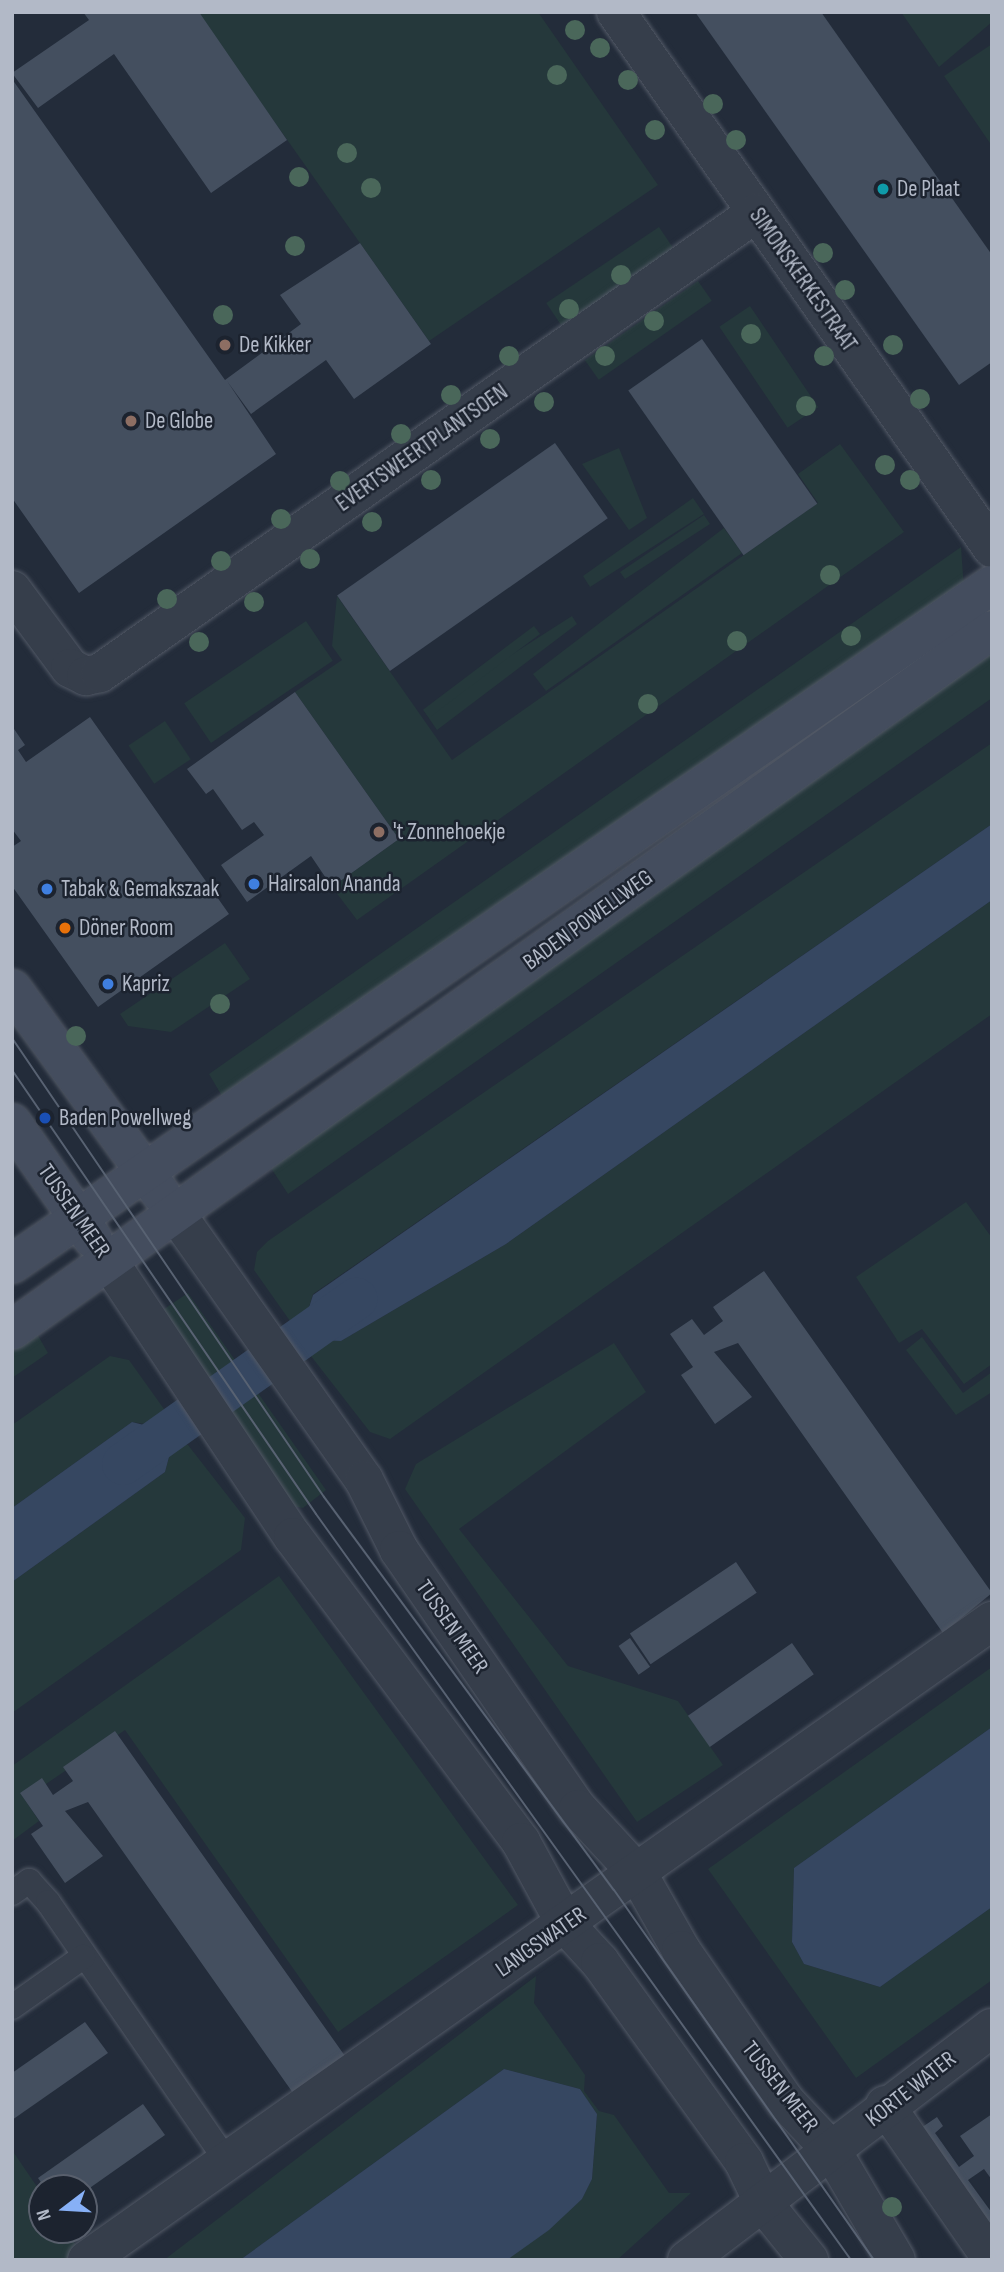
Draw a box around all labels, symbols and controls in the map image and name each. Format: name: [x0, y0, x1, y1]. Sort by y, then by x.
place label: De Plaat: [897, 175, 960, 203]
marker: De Plaat: [875, 181, 891, 197]
street label: SIMONSKERKESTRAAT: [743, 203, 863, 357]
place label: De Kikker: [239, 331, 311, 359]
marker: De Kikker: [217, 337, 233, 353]
street label: EVERTSWEERTPLANTSOEN: [331, 378, 513, 518]
place label: De Globe: [145, 407, 213, 435]
marker: De Globe: [123, 413, 139, 429]
place label: 't Zonnehoekje: [393, 818, 506, 846]
marker: 't Zonnehoekje: [371, 824, 387, 840]
street label: BADEN POWELLWEG: [518, 864, 658, 976]
place label: Hairsalon Ananda: [268, 870, 401, 898]
place label: Tabak & Gemakszaak: [61, 875, 219, 903]
marker: Hairsalon Ananda: [246, 876, 262, 892]
marker: Tabak & Gemakszaak: [39, 881, 55, 897]
place label: Döner Room: [79, 914, 173, 942]
marker: Döner Room: [57, 920, 73, 936]
place label: Kapriz: [122, 970, 170, 998]
marker: Kapriz: [100, 976, 116, 992]
place label: Baden Powellweg: [59, 1104, 192, 1132]
marker: Baden Powellweg: [37, 1110, 53, 1126]
street label: TUSSEN MEER: [32, 1159, 116, 1263]
street label: TUSSEN MEER: [410, 1575, 494, 1679]
street label: LANGSWATER: [490, 1901, 592, 1983]
street label: TUSSEN MEER: [736, 2036, 824, 2138]
street label: KORTE WATER: [860, 2045, 962, 2133]
north arrow: [28, 2174, 98, 2244]
text: N: [32, 2206, 57, 2223]

